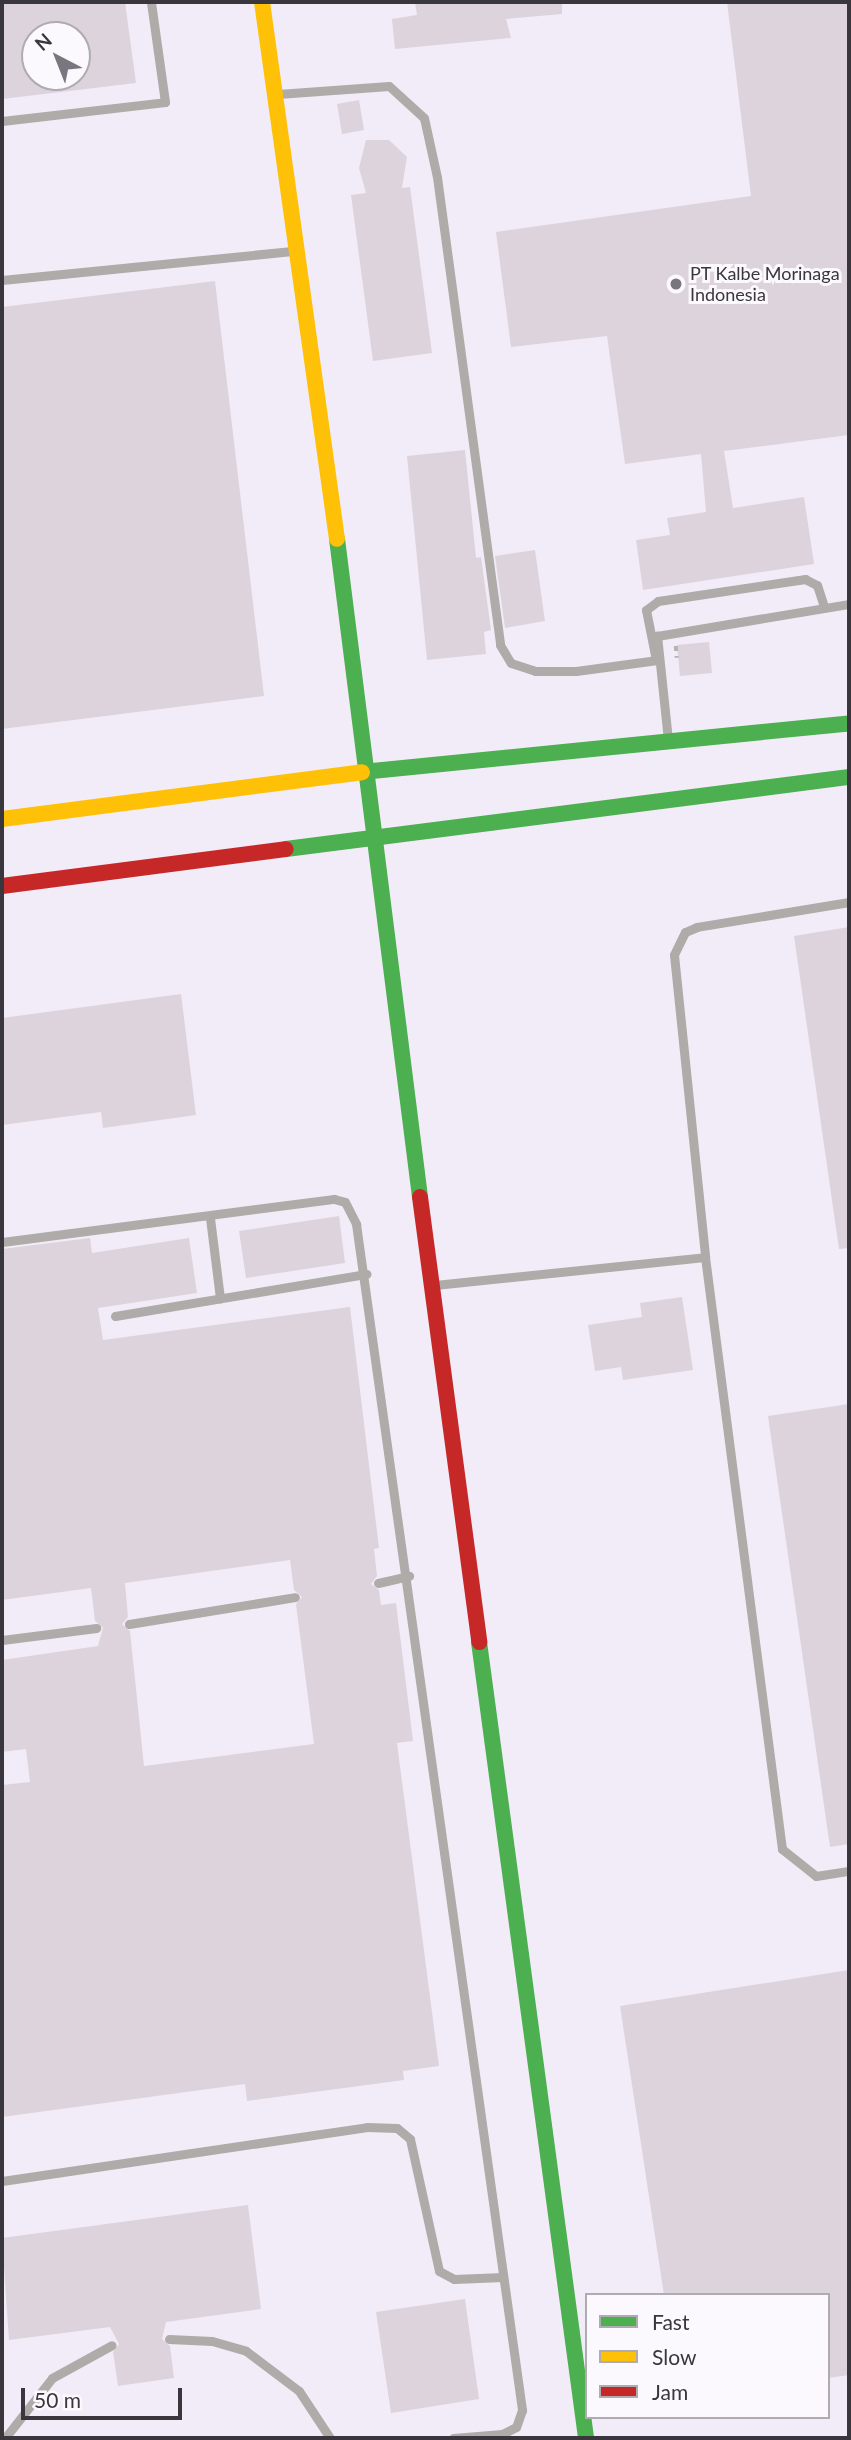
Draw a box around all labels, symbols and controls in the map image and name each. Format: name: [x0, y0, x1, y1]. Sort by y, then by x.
north arrow: [21, 21, 91, 91]
text: N: [30, 28, 56, 55]
place label: PT Kalbe Morinaga Indonesia: [690, 263, 840, 306]
marker: PT Kalbe Morinaga Indonesia: [668, 276, 684, 292]
legend: [585, 2293, 830, 2419]
text: Fast: [652, 2309, 689, 2334]
text: Slow: [652, 2344, 696, 2369]
scale bar: [24, 2374, 186, 2418]
text: Jam: [652, 2379, 688, 2404]
text: 50 m: [34, 2387, 81, 2412]

